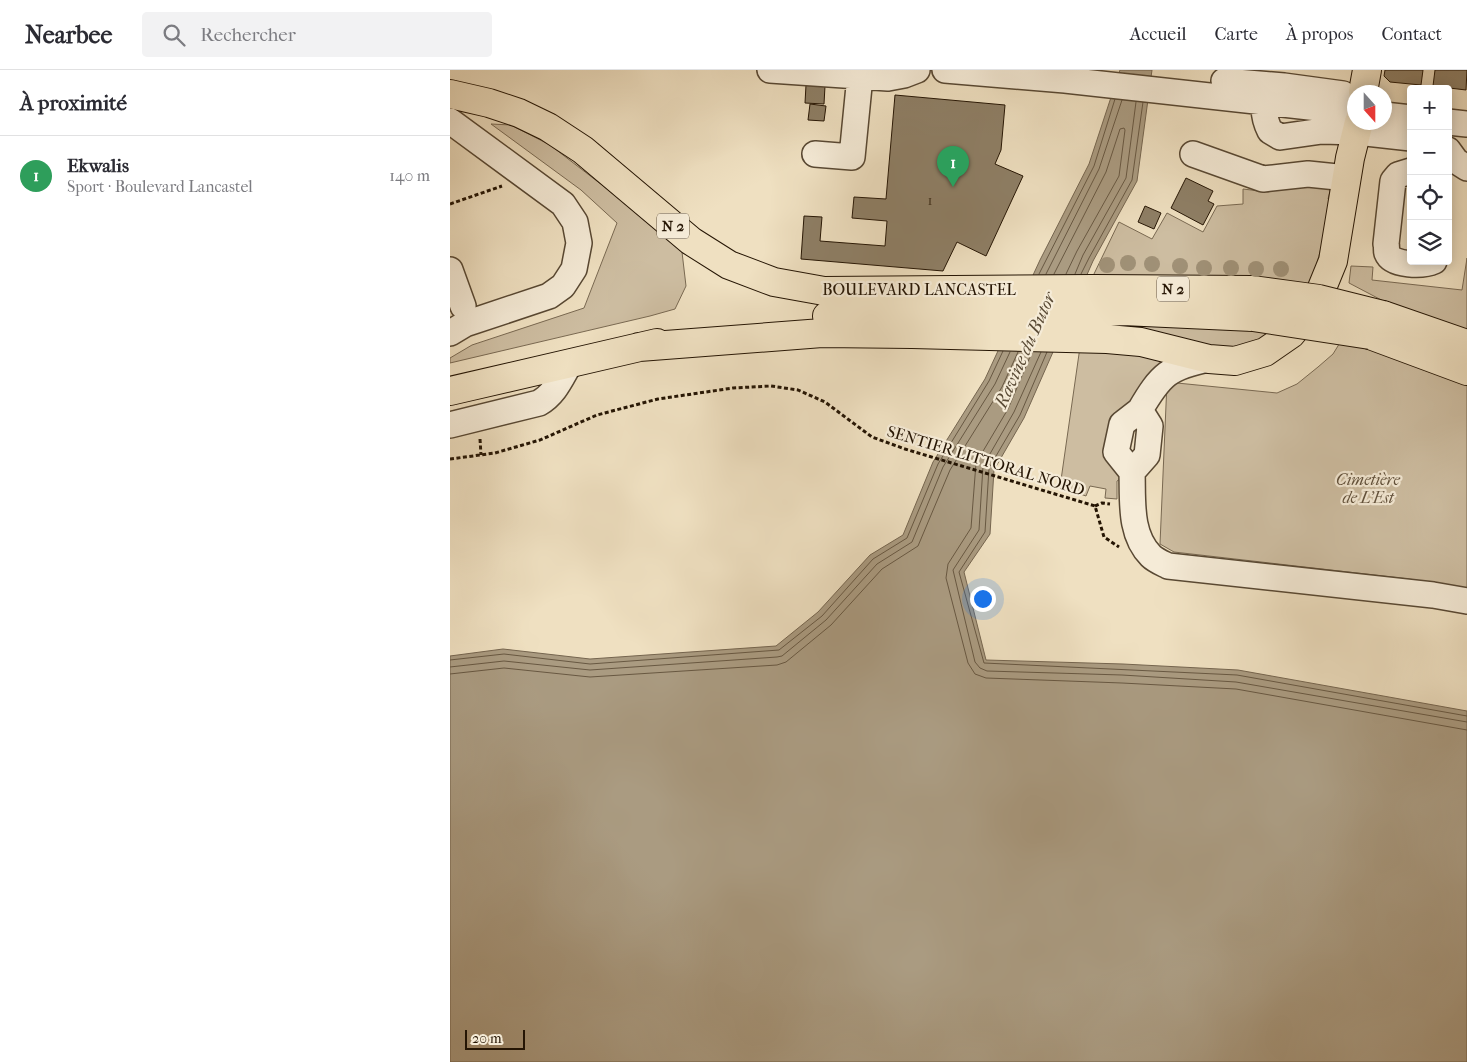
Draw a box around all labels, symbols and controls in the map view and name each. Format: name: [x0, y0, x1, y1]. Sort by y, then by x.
search box: [142, 12, 492, 57]
text: Nearbee: [25, 21, 112, 49]
icon: search: [160, 21, 188, 49]
text: Rechercher: [200, 24, 296, 46]
text: Accueil: [1130, 24, 1187, 45]
text: Carte: [1215, 24, 1258, 45]
text: À propos: [1286, 24, 1353, 45]
text: Contact: [1381, 24, 1442, 45]
north arrow: [1347, 85, 1392, 130]
map controls: [1407, 85, 1452, 265]
button: +: [1407, 85, 1452, 130]
text: À proximité: [20, 91, 127, 115]
button: −: [1407, 130, 1452, 175]
pin: 1: [937, 146, 969, 187]
text: Ekwalis: [67, 155, 129, 177]
text: 1: [33, 166, 39, 185]
text: 140 m: [389, 166, 430, 185]
button: locate: [1407, 175, 1452, 220]
text: Sport · Boulevard Lancastel: [67, 177, 253, 196]
house number: 1: [928, 192, 933, 209]
road number: N 2: [657, 214, 689, 238]
button: layers: [1407, 220, 1452, 265]
road number: N 2: [1157, 276, 1189, 302]
street label: BOULEVARD LANCASTEL: [822, 280, 1016, 299]
water label: Ravine du Butor: [990, 287, 1061, 412]
street label: SENTIER LITTORAL NORD: [885, 421, 1087, 500]
park label: Cimetière de L'Est: [1336, 470, 1401, 507]
your location: [970, 586, 996, 612]
scale bar: [465, 1027, 525, 1050]
text: 20 m: [472, 1030, 502, 1047]

